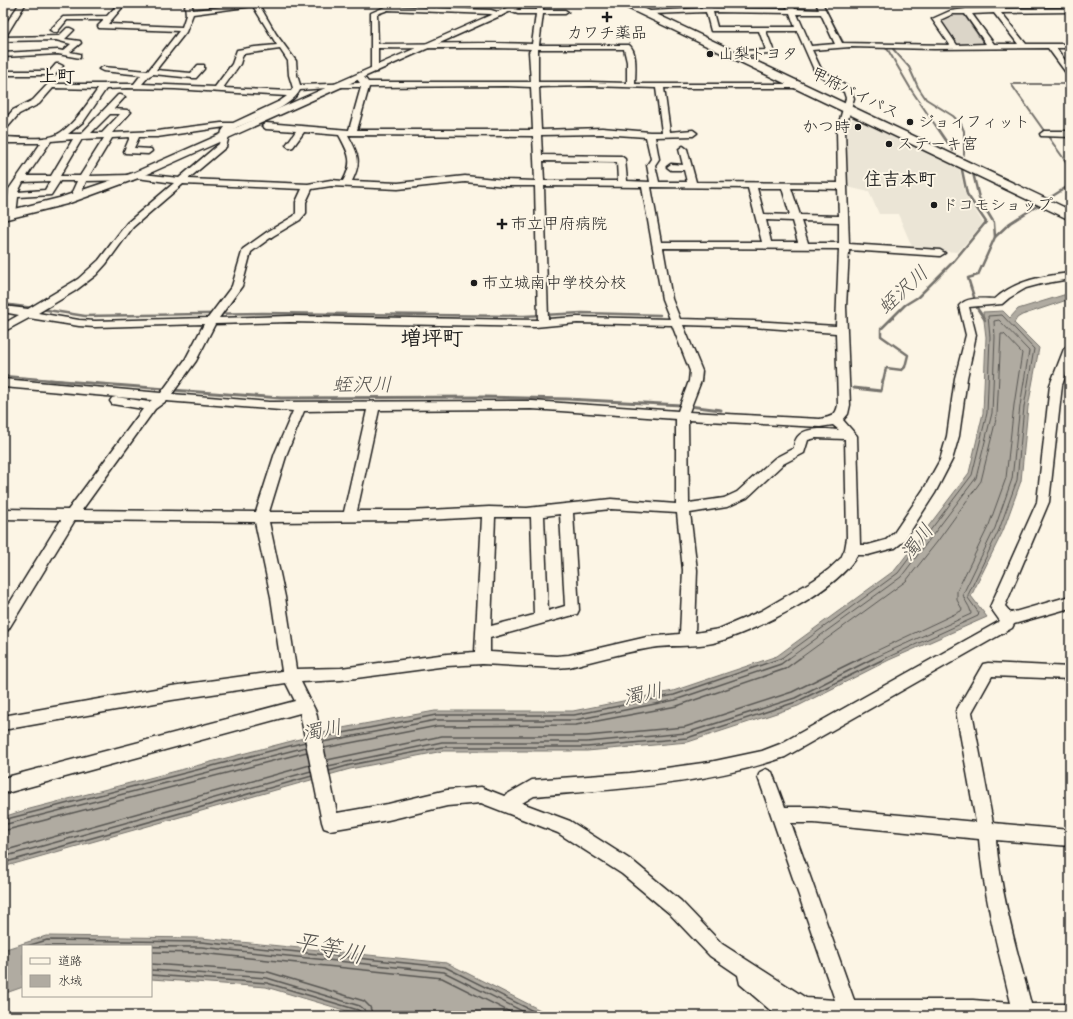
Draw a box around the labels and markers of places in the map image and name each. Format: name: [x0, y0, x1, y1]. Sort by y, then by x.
marker: カワチ薬品: [602, 12, 612, 22]
place label: カワチ薬品: [567, 23, 647, 43]
place label: 山梨トヨタ: [718, 44, 798, 64]
marker: 山梨トヨタ: [705, 49, 715, 59]
place label: ジョイフィット: [918, 112, 1030, 132]
place label: かつ時: [802, 117, 850, 137]
marker: ジョイフィット: [905, 117, 915, 127]
marker: かつ時: [853, 122, 863, 132]
place label: ステーキ宮: [897, 134, 978, 154]
marker: ステーキ宮: [884, 139, 894, 149]
place label: ドコモショップ: [942, 195, 1053, 215]
marker: ドコモショップ: [929, 200, 939, 210]
place label: 市立甲府病院: [511, 214, 607, 234]
marker: 市立甲府病院: [496, 218, 508, 230]
place label: 市立城南中学校分校: [482, 273, 626, 293]
marker: 市立城南中学校分校: [469, 278, 479, 288]

